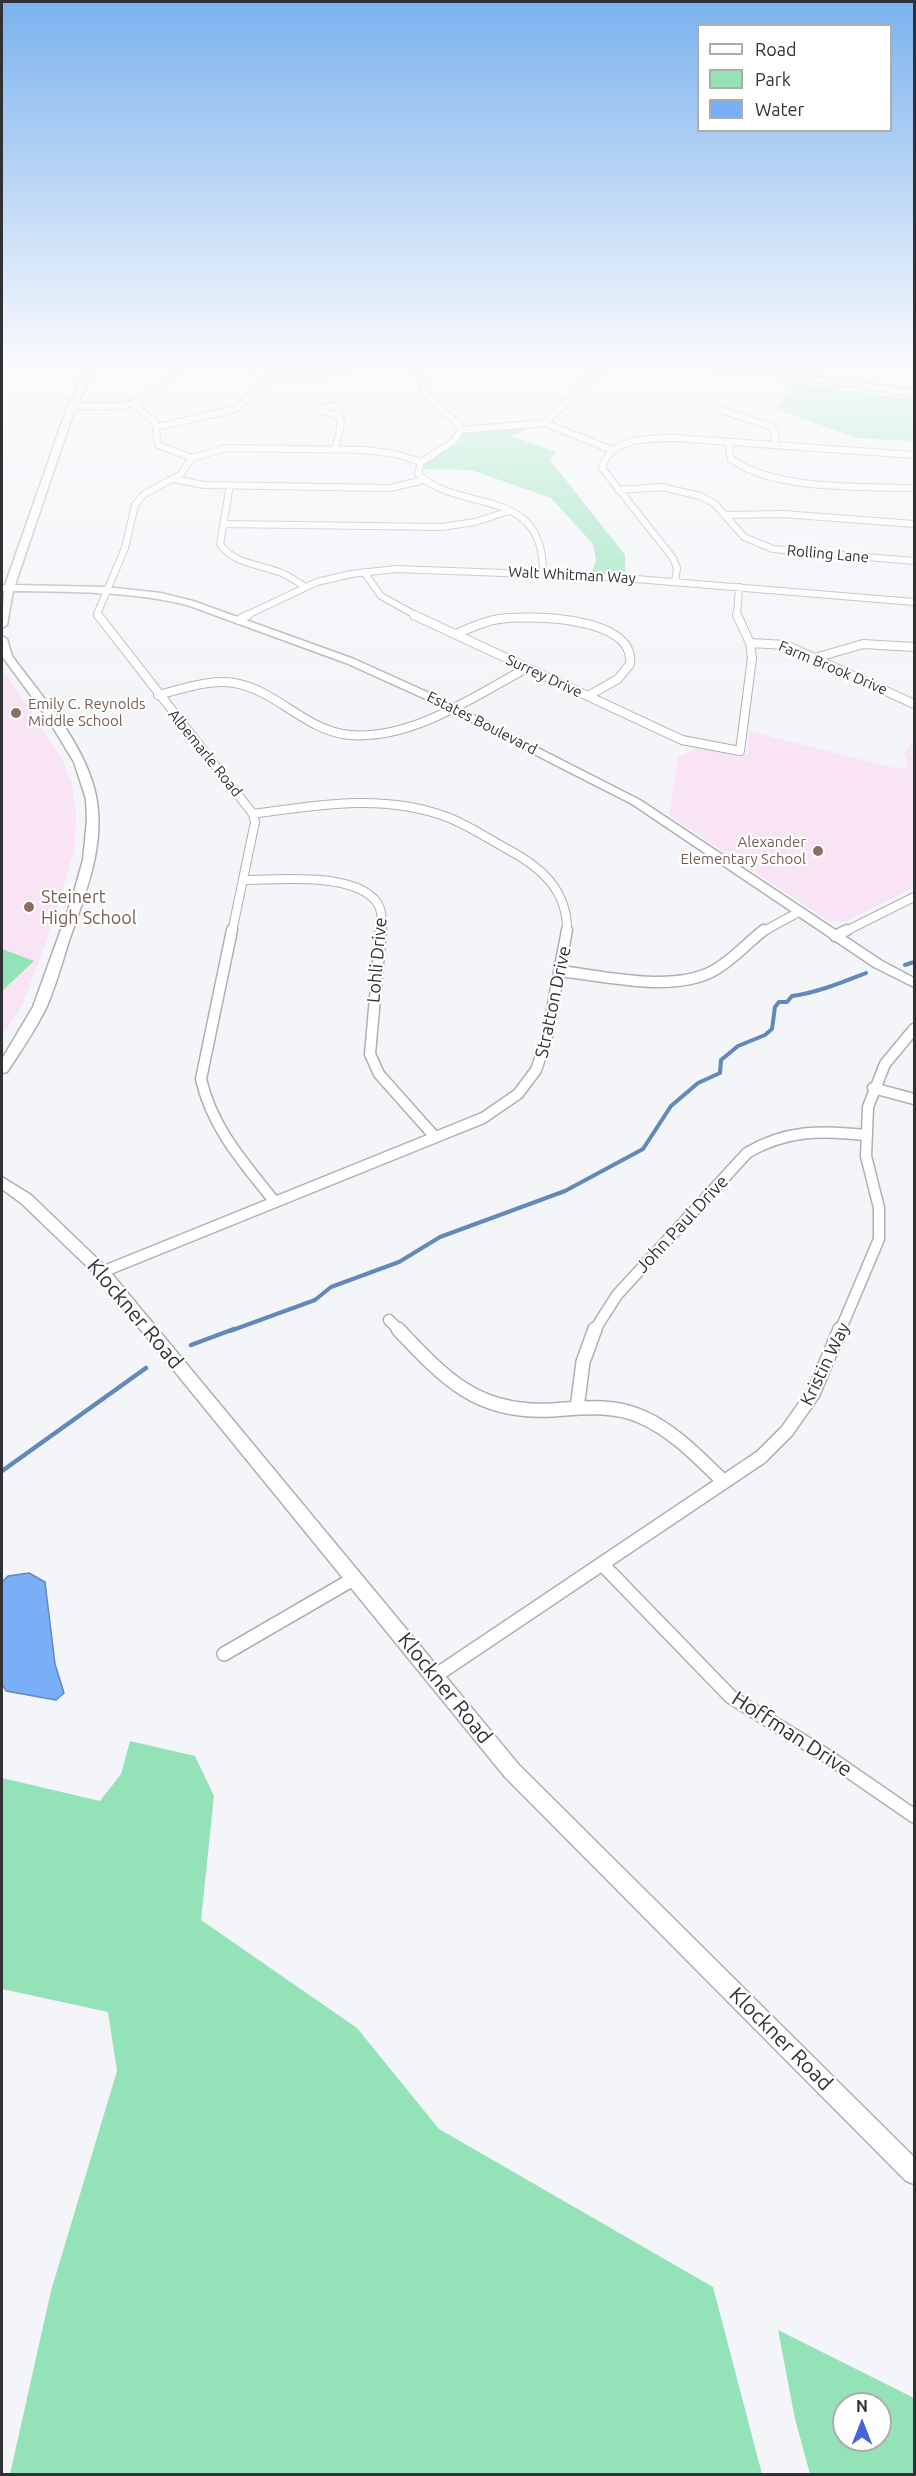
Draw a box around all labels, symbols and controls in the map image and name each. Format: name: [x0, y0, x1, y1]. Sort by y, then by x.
legend: [697, 24, 892, 132]
text: Road: [755, 39, 797, 59]
text: Park: [755, 69, 791, 89]
text: Water: [755, 99, 804, 119]
street label: Rolling Lane: [786, 541, 870, 567]
street label: Walt Whitman Way: [508, 563, 636, 587]
street label: Farm Brook Drive: [776, 637, 890, 699]
street label: Surrey Drive: [503, 650, 585, 702]
street label: Estates Boulevard: [424, 687, 540, 759]
place label: Emily C. Reynolds Middle School: [28, 695, 146, 730]
marker: Emily C. Reynolds Middle School: [9, 706, 23, 720]
street label: Albemarle Road: [164, 706, 246, 800]
place label: Alexander Elementary School: [680, 833, 806, 868]
marker: Alexander Elementary School: [811, 844, 825, 858]
place label: Steinert High School: [41, 886, 137, 928]
marker: Steinert High School: [22, 900, 36, 914]
street label: Lohli Drive: [363, 916, 391, 1004]
street label: Stratton Drive: [531, 944, 575, 1060]
street label: John Paul Drive: [631, 1171, 733, 1277]
street label: Klockner Road: [82, 1254, 188, 1374]
street label: Kristin Way: [796, 1319, 854, 1409]
street label: Klockner Road: [393, 1627, 497, 1749]
street label: Hoffman Drive: [727, 1686, 857, 1782]
street label: Klockner Road: [724, 1982, 838, 2096]
north arrow: [832, 2392, 892, 2452]
text: N: [856, 2397, 868, 2415]

